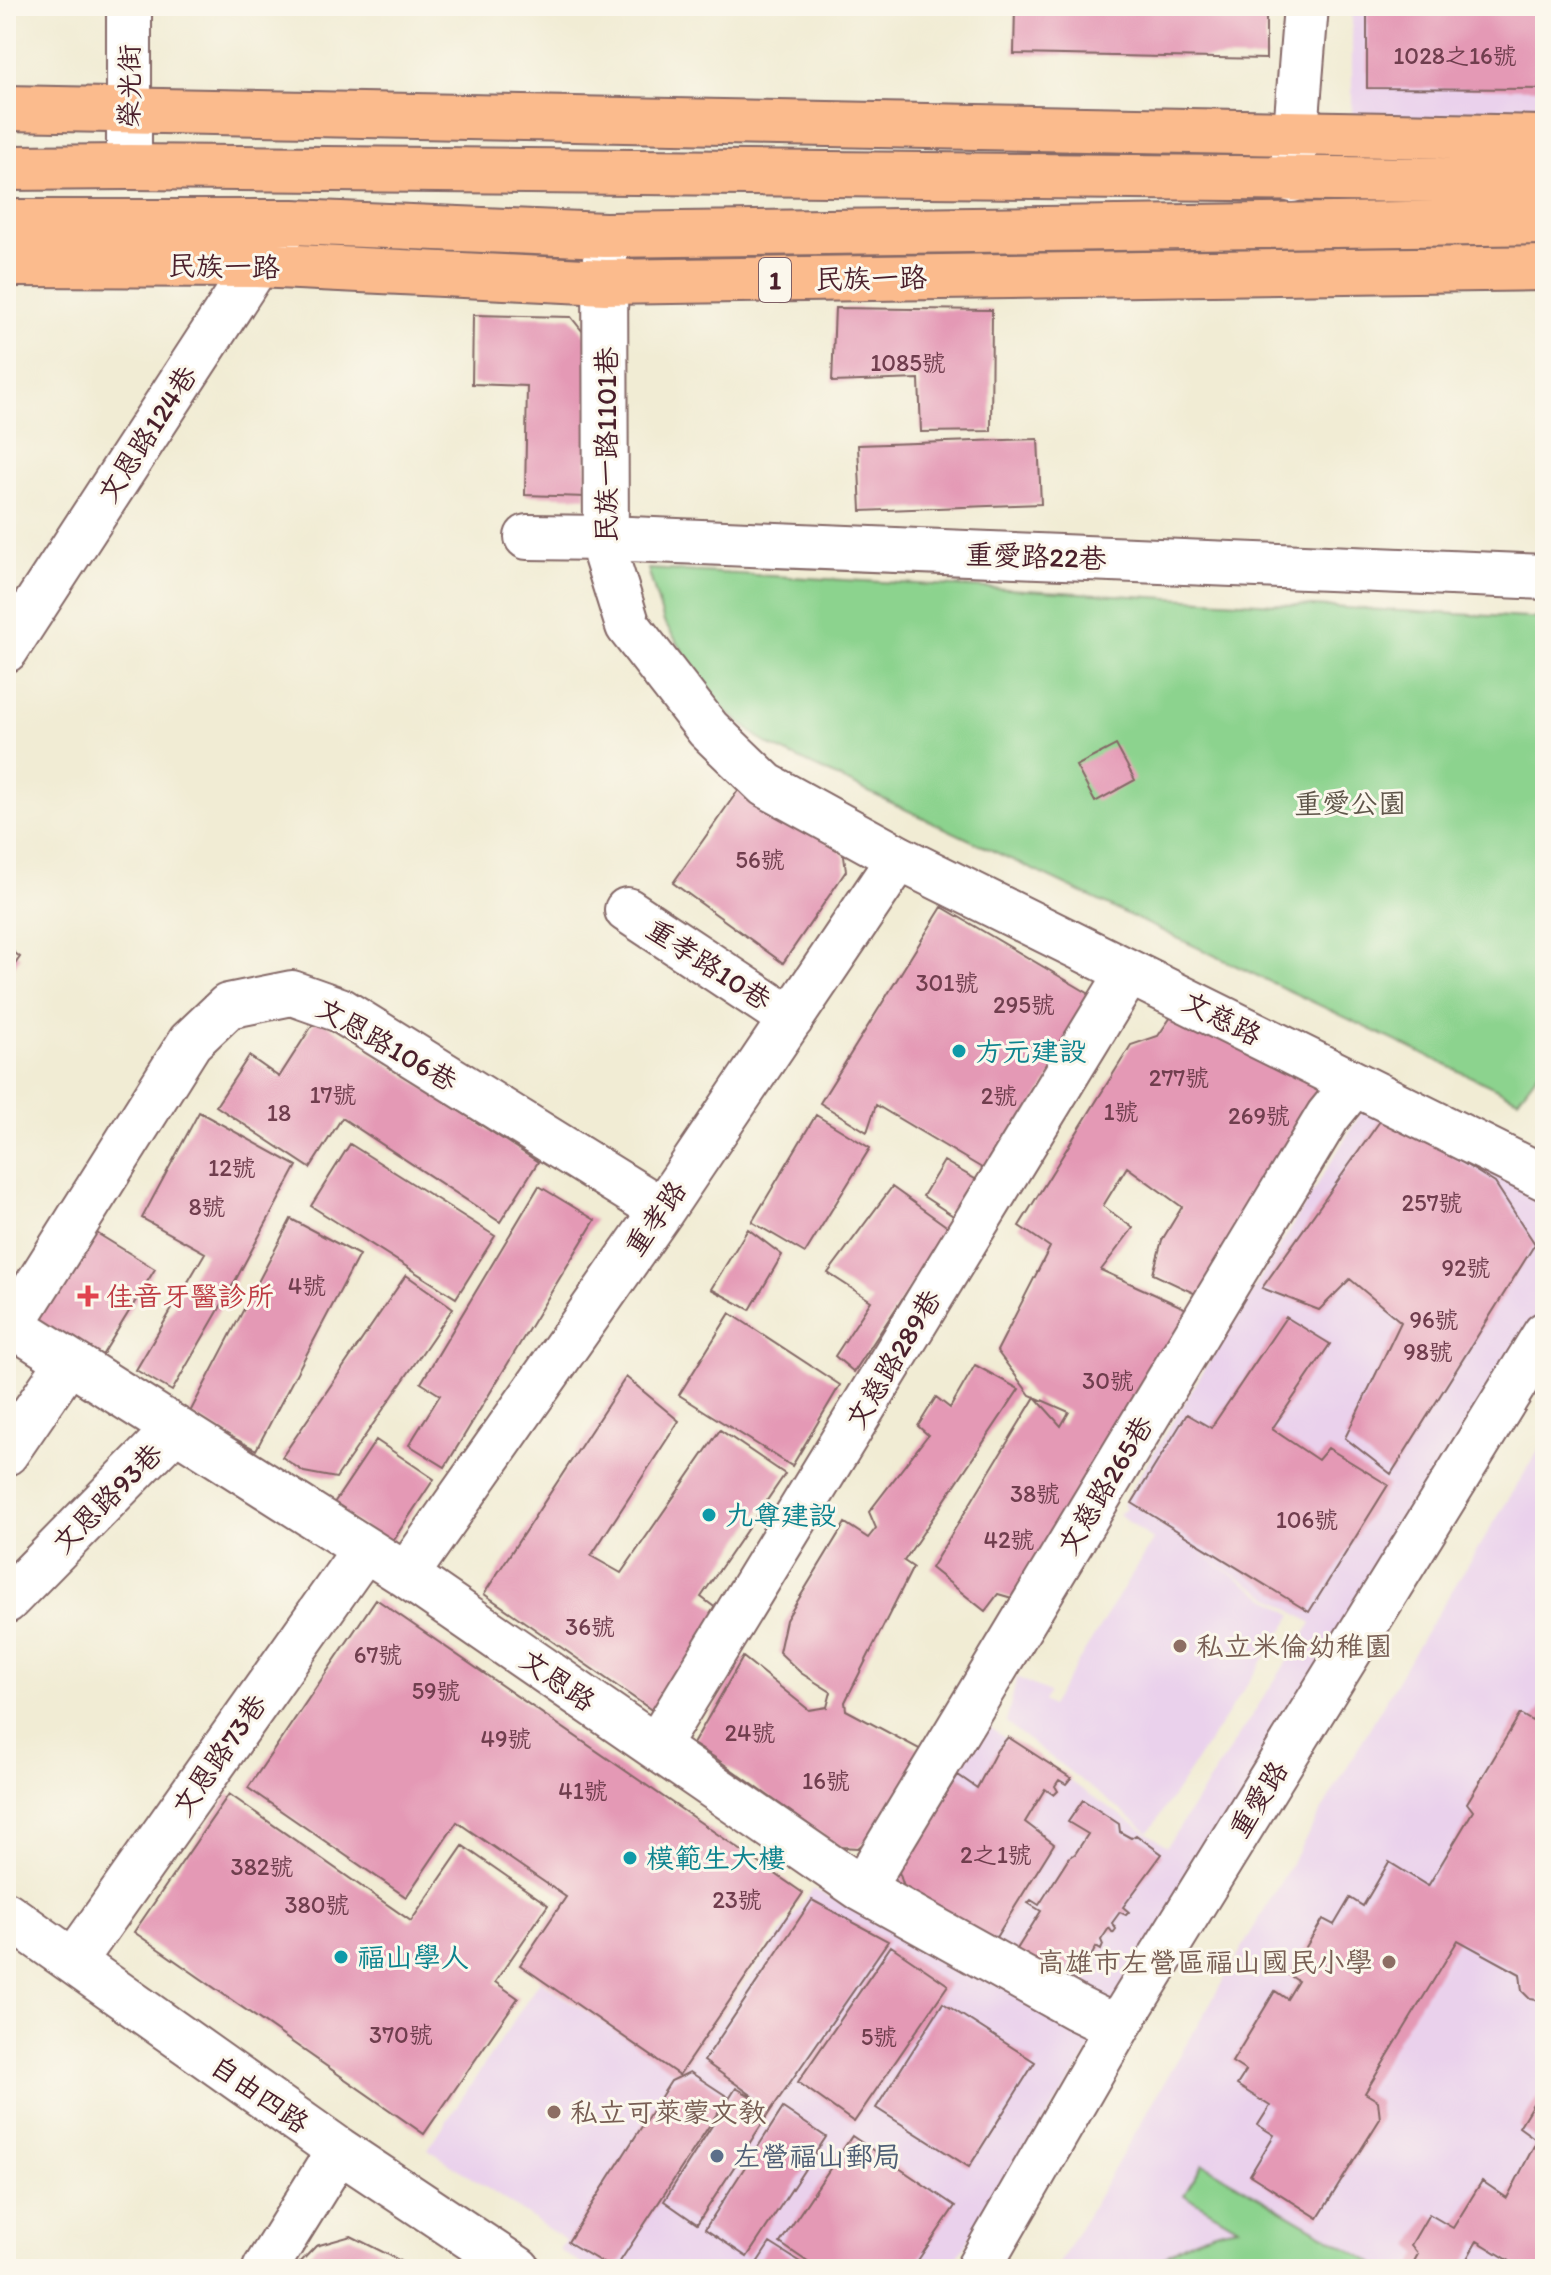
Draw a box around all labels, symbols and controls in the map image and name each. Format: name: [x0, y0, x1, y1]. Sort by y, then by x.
house number: 1028之16號: [1393, 41, 1517, 70]
street label: 榮光街: [112, 44, 146, 128]
street label: 民族一路: [168, 248, 280, 284]
road number: 1: [759, 258, 791, 302]
street label: 民族一路: [815, 260, 927, 296]
street label: 民族一路1101巷: [589, 346, 623, 543]
house number: 1085號: [870, 348, 946, 377]
street label: 文恩路124巷: [90, 358, 204, 509]
street label: 重愛路22巷: [965, 537, 1108, 575]
park label: 重愛公園: [1294, 786, 1406, 820]
house number: 56號: [735, 845, 785, 874]
street label: 重孝路10巷: [640, 911, 779, 1018]
house number: 301號: [916, 968, 979, 997]
street label: 文慈路: [1177, 984, 1267, 1052]
street label: 文恩路106巷: [310, 990, 464, 1098]
house number: 295號: [993, 990, 1055, 1019]
place label: 方元建設: [975, 1034, 1087, 1068]
marker: 方元建設: [950, 1042, 968, 1060]
house number: 277號: [1149, 1063, 1209, 1092]
house number: 17號: [309, 1080, 357, 1109]
house number: 2號: [981, 1081, 1017, 1110]
house number: 1號: [1103, 1097, 1139, 1126]
house number: 18: [267, 1098, 291, 1127]
house number: 269號: [1228, 1101, 1290, 1130]
house number: 12號: [208, 1153, 256, 1182]
street label: 重孝路: [617, 1174, 693, 1262]
house number: 257號: [1401, 1188, 1463, 1217]
house number: 8號: [188, 1192, 226, 1221]
house number: 92號: [1441, 1253, 1491, 1282]
house number: 4號: [288, 1271, 326, 1300]
place label: 佳音牙醫診所: [106, 1279, 274, 1313]
street label: 文慈路289巷: [838, 1282, 948, 1435]
marker: 佳音牙醫診所: [77, 1285, 99, 1307]
house number: 96號: [1409, 1305, 1459, 1334]
house number: 98號: [1403, 1337, 1453, 1366]
house number: 30號: [1082, 1366, 1134, 1395]
street label: 文慈路265巷: [1050, 1408, 1160, 1561]
street label: 文恩路93巷: [45, 1435, 170, 1560]
house number: 38號: [1010, 1479, 1060, 1508]
place label: 九尊建設: [725, 1498, 837, 1532]
house number: 106號: [1276, 1505, 1338, 1534]
marker: 九尊建設: [700, 1506, 718, 1524]
house number: 42號: [983, 1525, 1035, 1554]
house number: 36號: [565, 1612, 615, 1641]
place label: 私立米倫幼稚園: [1196, 1629, 1392, 1663]
marker: 私立米倫幼稚園: [1171, 1637, 1189, 1655]
house number: 67號: [354, 1640, 402, 1669]
street label: 文恩路: [514, 1642, 602, 1718]
house number: 59號: [411, 1676, 461, 1705]
street label: 文恩路73巷: [165, 1687, 274, 1823]
house number: 24號: [724, 1718, 776, 1747]
house number: 49號: [481, 1724, 531, 1753]
street label: 重愛路: [1221, 1754, 1295, 1844]
house number: 16號: [802, 1766, 850, 1795]
house number: 41號: [558, 1776, 608, 1805]
house number: 2之1號: [960, 1840, 1032, 1869]
place label: 模範生大樓: [646, 1841, 786, 1875]
marker: 模範生大樓: [621, 1849, 639, 1867]
house number: 382號: [231, 1852, 293, 1881]
house number: 23號: [712, 1885, 762, 1914]
house number: 380號: [284, 1890, 350, 1919]
place label: 福山學人: [357, 1940, 469, 1974]
place label: 高雄市左營區福山國民小學: [1037, 1945, 1373, 1979]
marker: 福山學人: [332, 1948, 350, 1966]
marker: 高雄市左營區福山國民小學: [1380, 1953, 1398, 1971]
house number: 370號: [369, 2020, 433, 2049]
house number: 5號: [861, 2022, 897, 2051]
street label: 自由四路: [204, 2048, 316, 2140]
place label: 私立可萊蒙文教: [570, 2095, 766, 2129]
marker: 私立可萊蒙文教: [545, 2103, 563, 2121]
place label: 左營福山郵局: [733, 2139, 901, 2173]
marker: 左營福山郵局: [708, 2147, 726, 2165]

